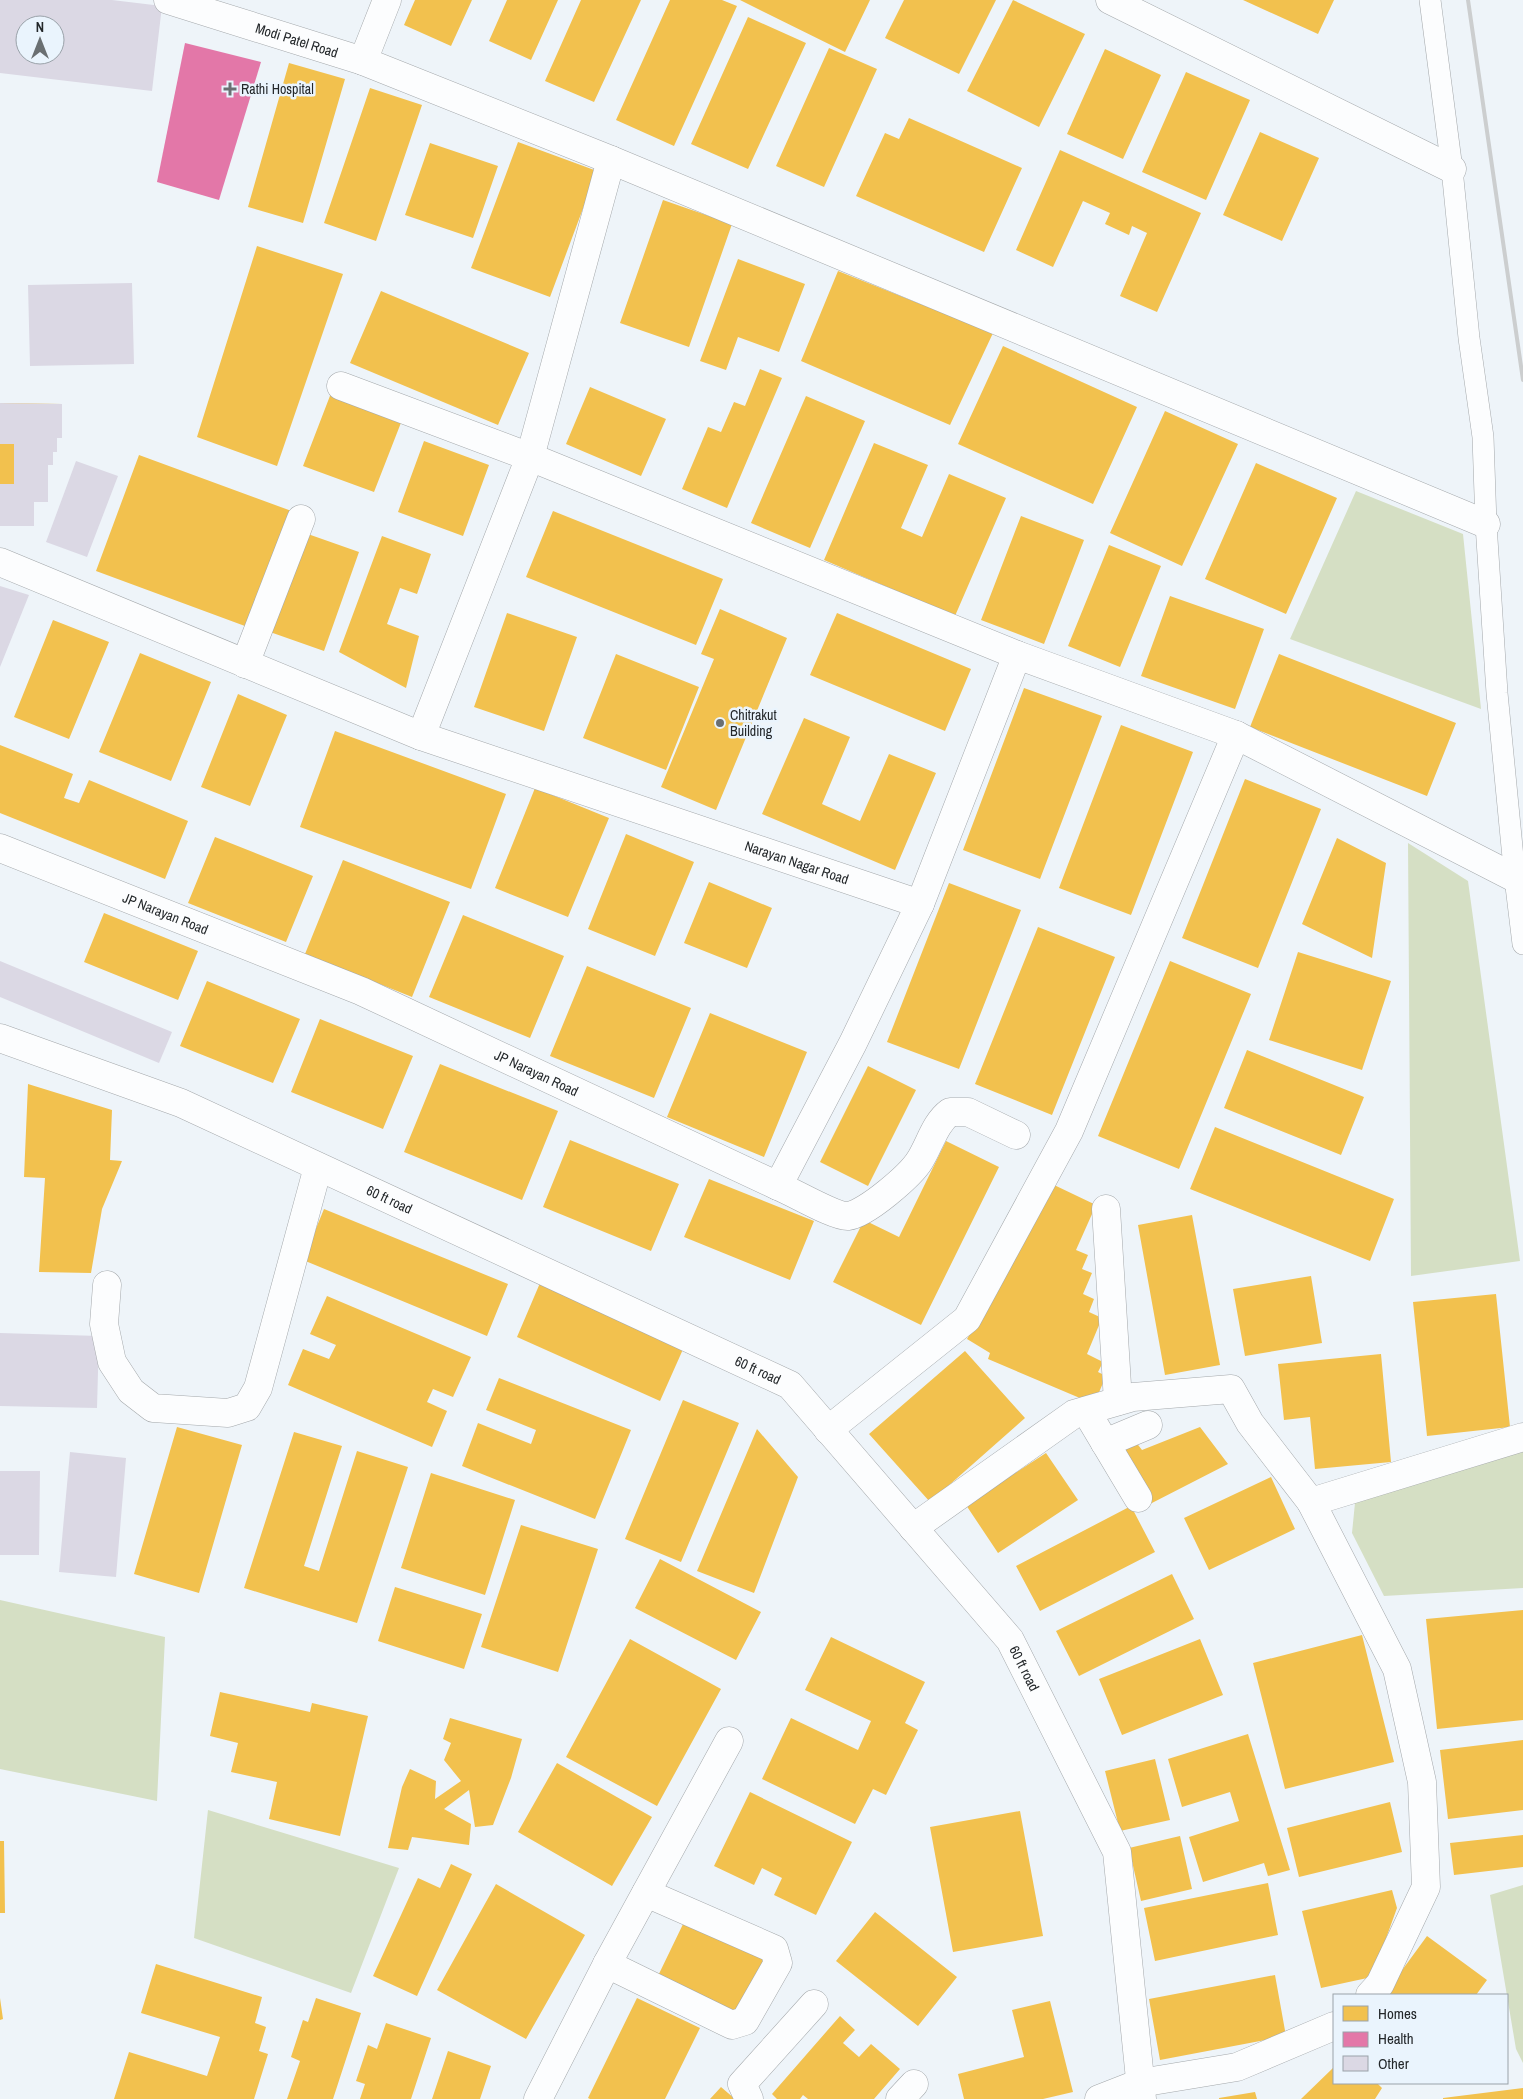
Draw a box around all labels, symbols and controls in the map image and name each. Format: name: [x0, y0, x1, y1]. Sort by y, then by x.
north arrow: [15, 15, 65, 65]
text: N: [36, 18, 44, 36]
street label: Modi Patel Road: [253, 19, 340, 62]
place label: Rathi Hospital: [241, 80, 314, 98]
marker: Rathi Hospital: [223, 82, 237, 96]
place label: Chitrakut Building: [730, 706, 777, 740]
marker: Chitrakut Building: [714, 717, 726, 729]
street label: Narayan Nagar Road: [742, 837, 851, 888]
street label: JP Narayan Road: [120, 889, 211, 939]
street label: JP Narayan Road: [492, 1046, 581, 1100]
street label: 60 ft road: [364, 1181, 415, 1218]
street label: 60 ft road: [732, 1352, 784, 1388]
street label: 60 ft road: [1005, 1643, 1043, 1694]
legend: [1333, 1994, 1508, 2084]
text: Homes: [1378, 2003, 1417, 2024]
text: Health: [1378, 2028, 1414, 2049]
text: Other: [1378, 2053, 1409, 2074]

